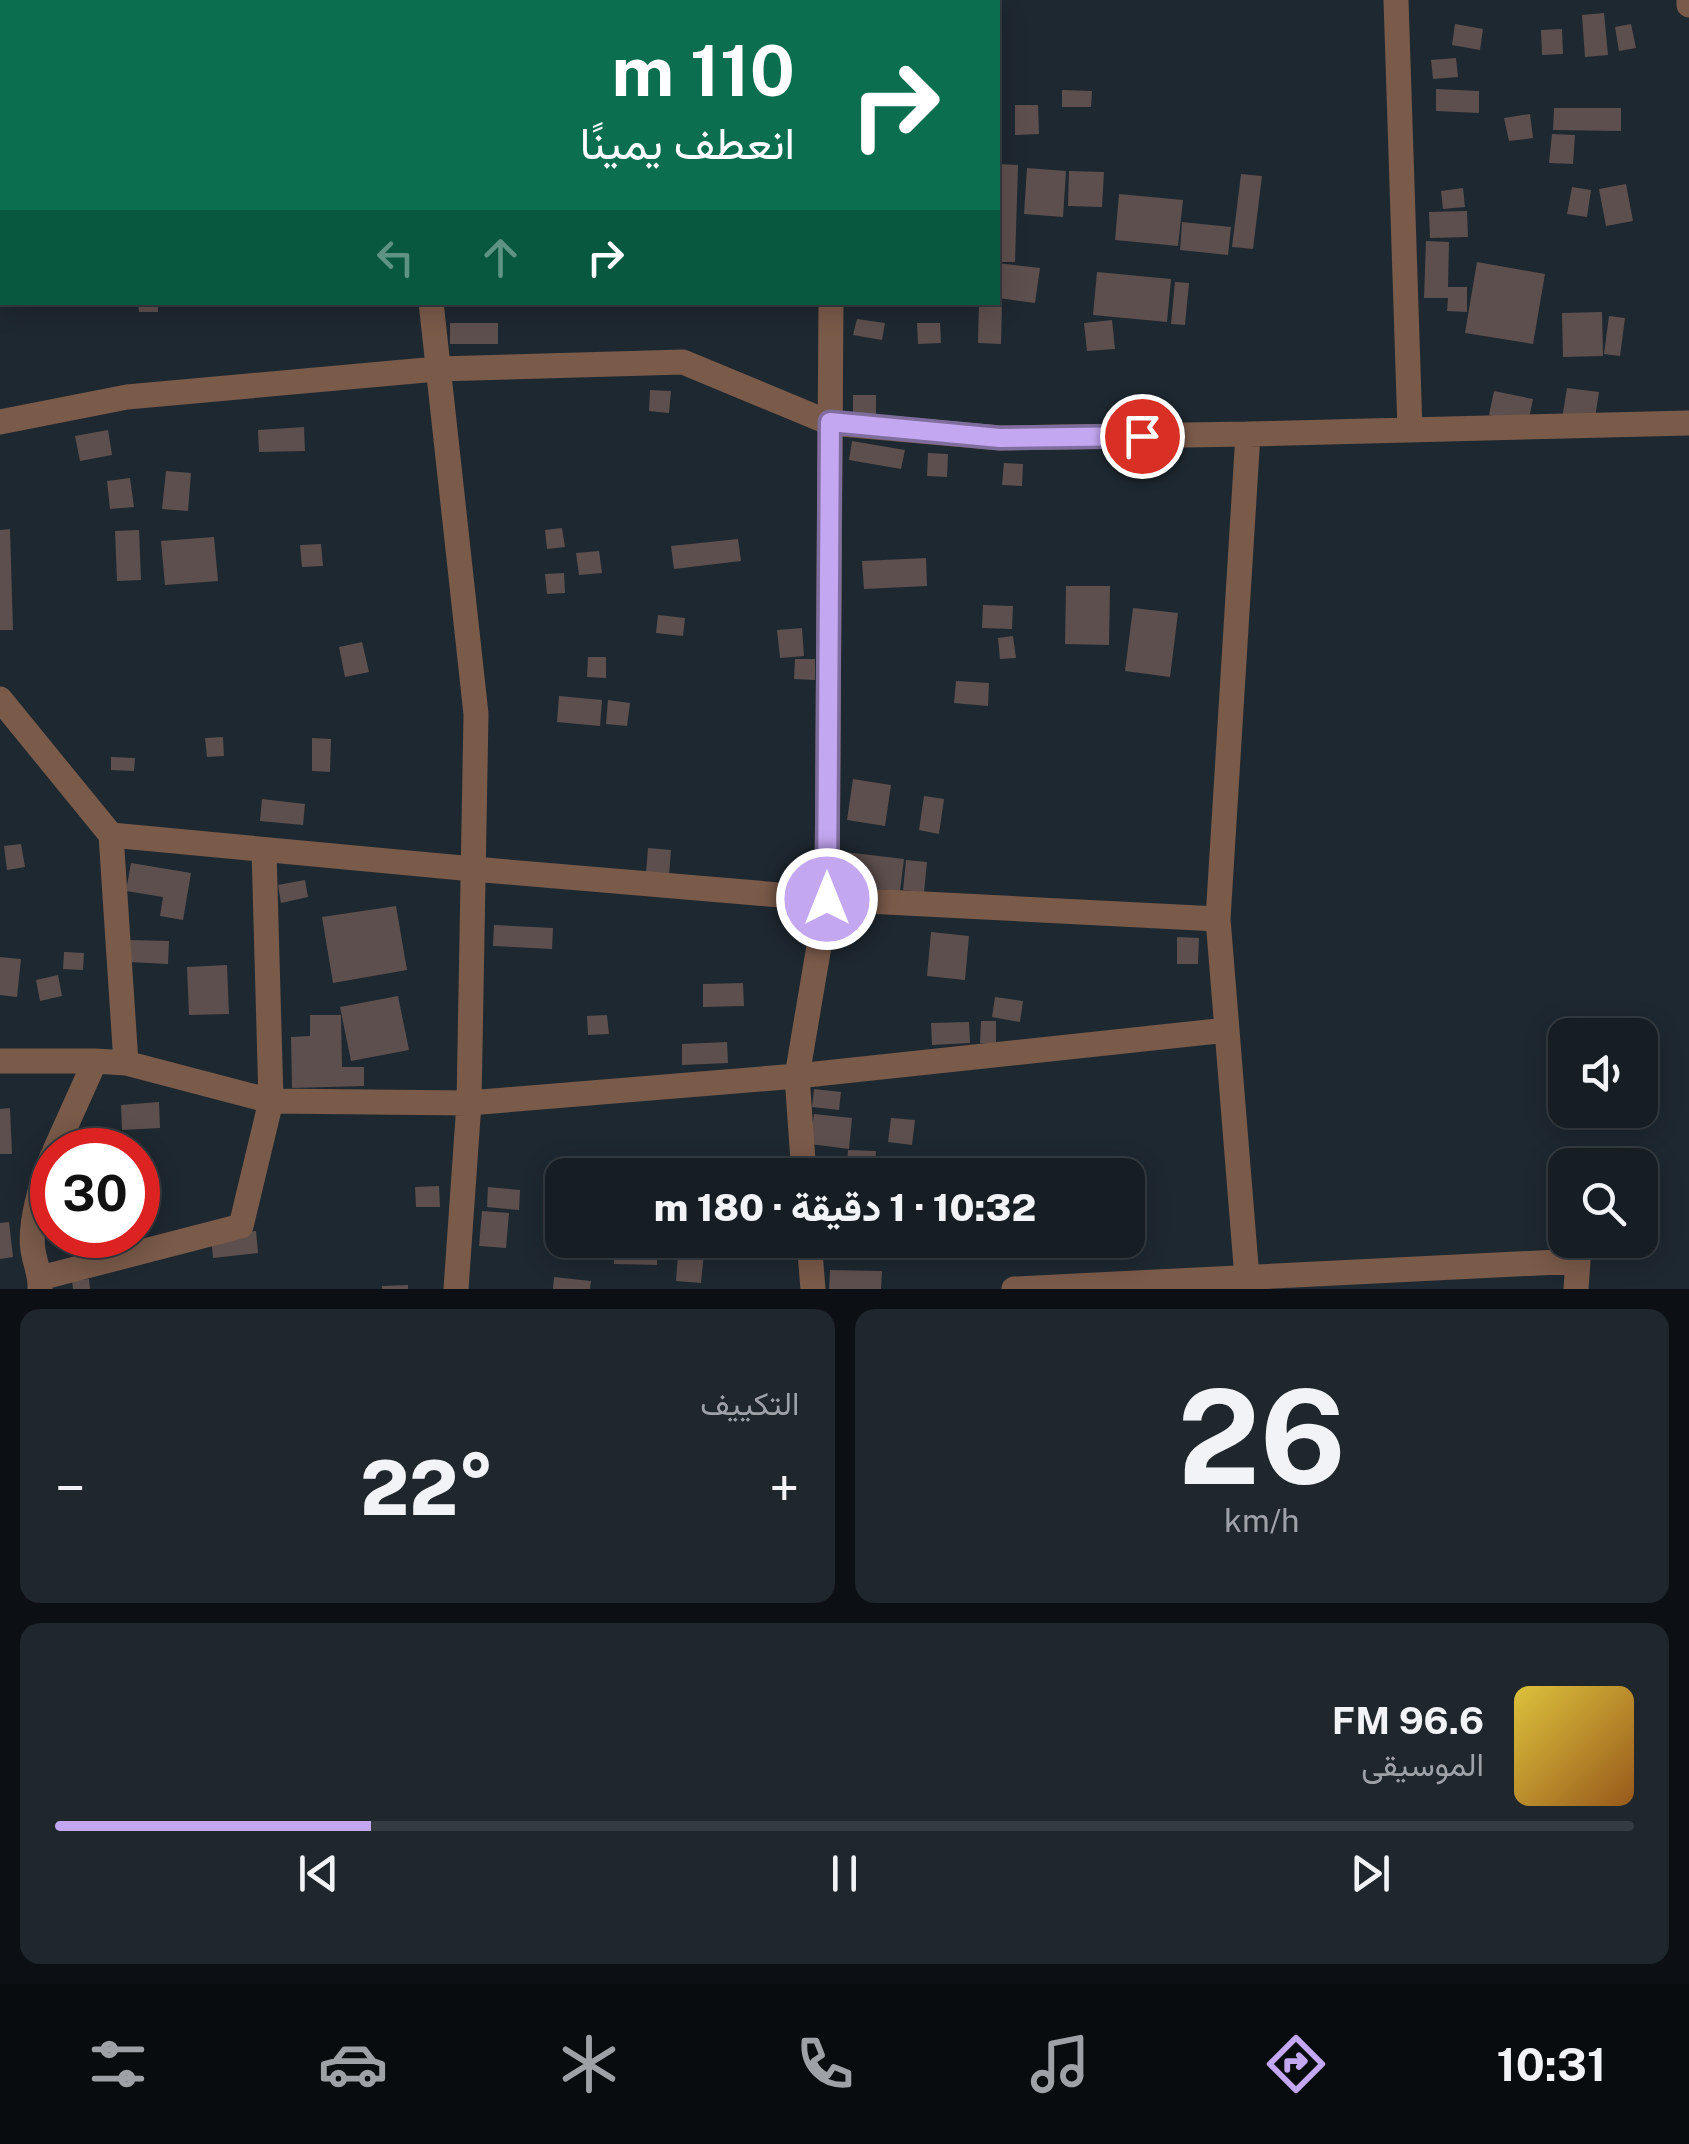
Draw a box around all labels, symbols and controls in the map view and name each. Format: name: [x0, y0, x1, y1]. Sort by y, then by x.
text: 110 m: [611, 29, 795, 112]
icon: right: [830, 40, 960, 170]
text: انعطف يمينًا: [580, 116, 795, 169]
icon: left: [368, 230, 423, 285]
icon: ahead: [473, 230, 528, 285]
icon: right: [578, 230, 633, 285]
pin: [1100, 394, 1185, 479]
icon: arrive: [1115, 409, 1170, 464]
position arrow: [775, 847, 879, 951]
map controls: [1548, 1018, 1658, 1258]
button: sound: [1548, 1018, 1658, 1128]
speed limit sign: 30: [30, 1128, 160, 1258]
button: search: [1548, 1148, 1658, 1258]
text: 10:32 · 1 دقيقة · 180 m: [654, 1185, 1036, 1230]
text: 26: [1178, 1361, 1346, 1513]
text: التكييف: [700, 1385, 800, 1422]
text: 22°: [360, 1444, 494, 1532]
text: −: [55, 1456, 86, 1520]
text: +: [769, 1456, 800, 1520]
text: km/h: [1224, 1502, 1299, 1539]
text: 96.6 FM: [1332, 1698, 1484, 1743]
text: الموسيقى: [1361, 1746, 1484, 1783]
icon: previous: [291, 1846, 346, 1901]
icon: pause: [817, 1846, 872, 1901]
icon: next: [1343, 1846, 1398, 1901]
icon: filters: [83, 2029, 153, 2099]
icon: car: [318, 2029, 388, 2099]
icon: climate: [554, 2029, 624, 2099]
icon: phone: [790, 2029, 860, 2099]
icon: music: [1025, 2029, 1095, 2099]
icon: directions: [1261, 2029, 1331, 2099]
text: 10:31: [1497, 2038, 1606, 2091]

